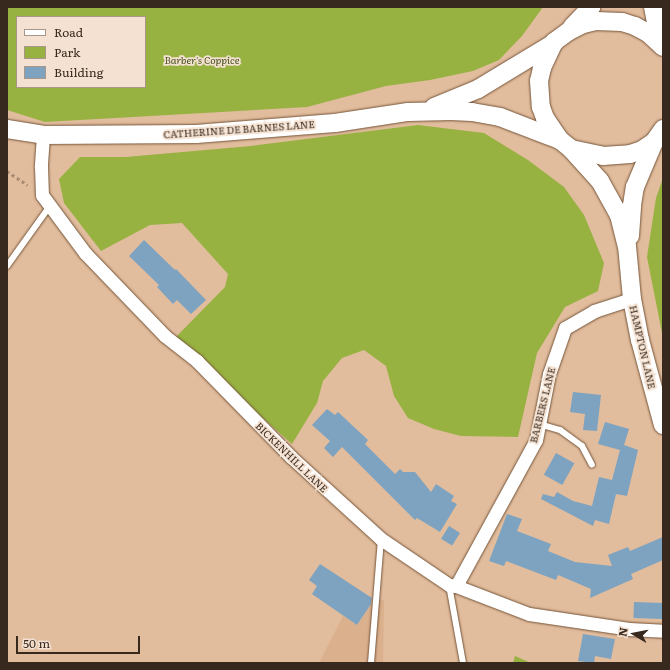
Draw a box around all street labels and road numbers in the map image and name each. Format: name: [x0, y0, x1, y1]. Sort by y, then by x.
street label: CATHERINE DE BARNES LANE: [163, 118, 315, 140]
street label: HAMPTON LANE: [628, 304, 658, 390]
street label: BARBERS LANE: [527, 366, 557, 444]
street label: BICKENHILL LANE: [253, 419, 331, 495]

